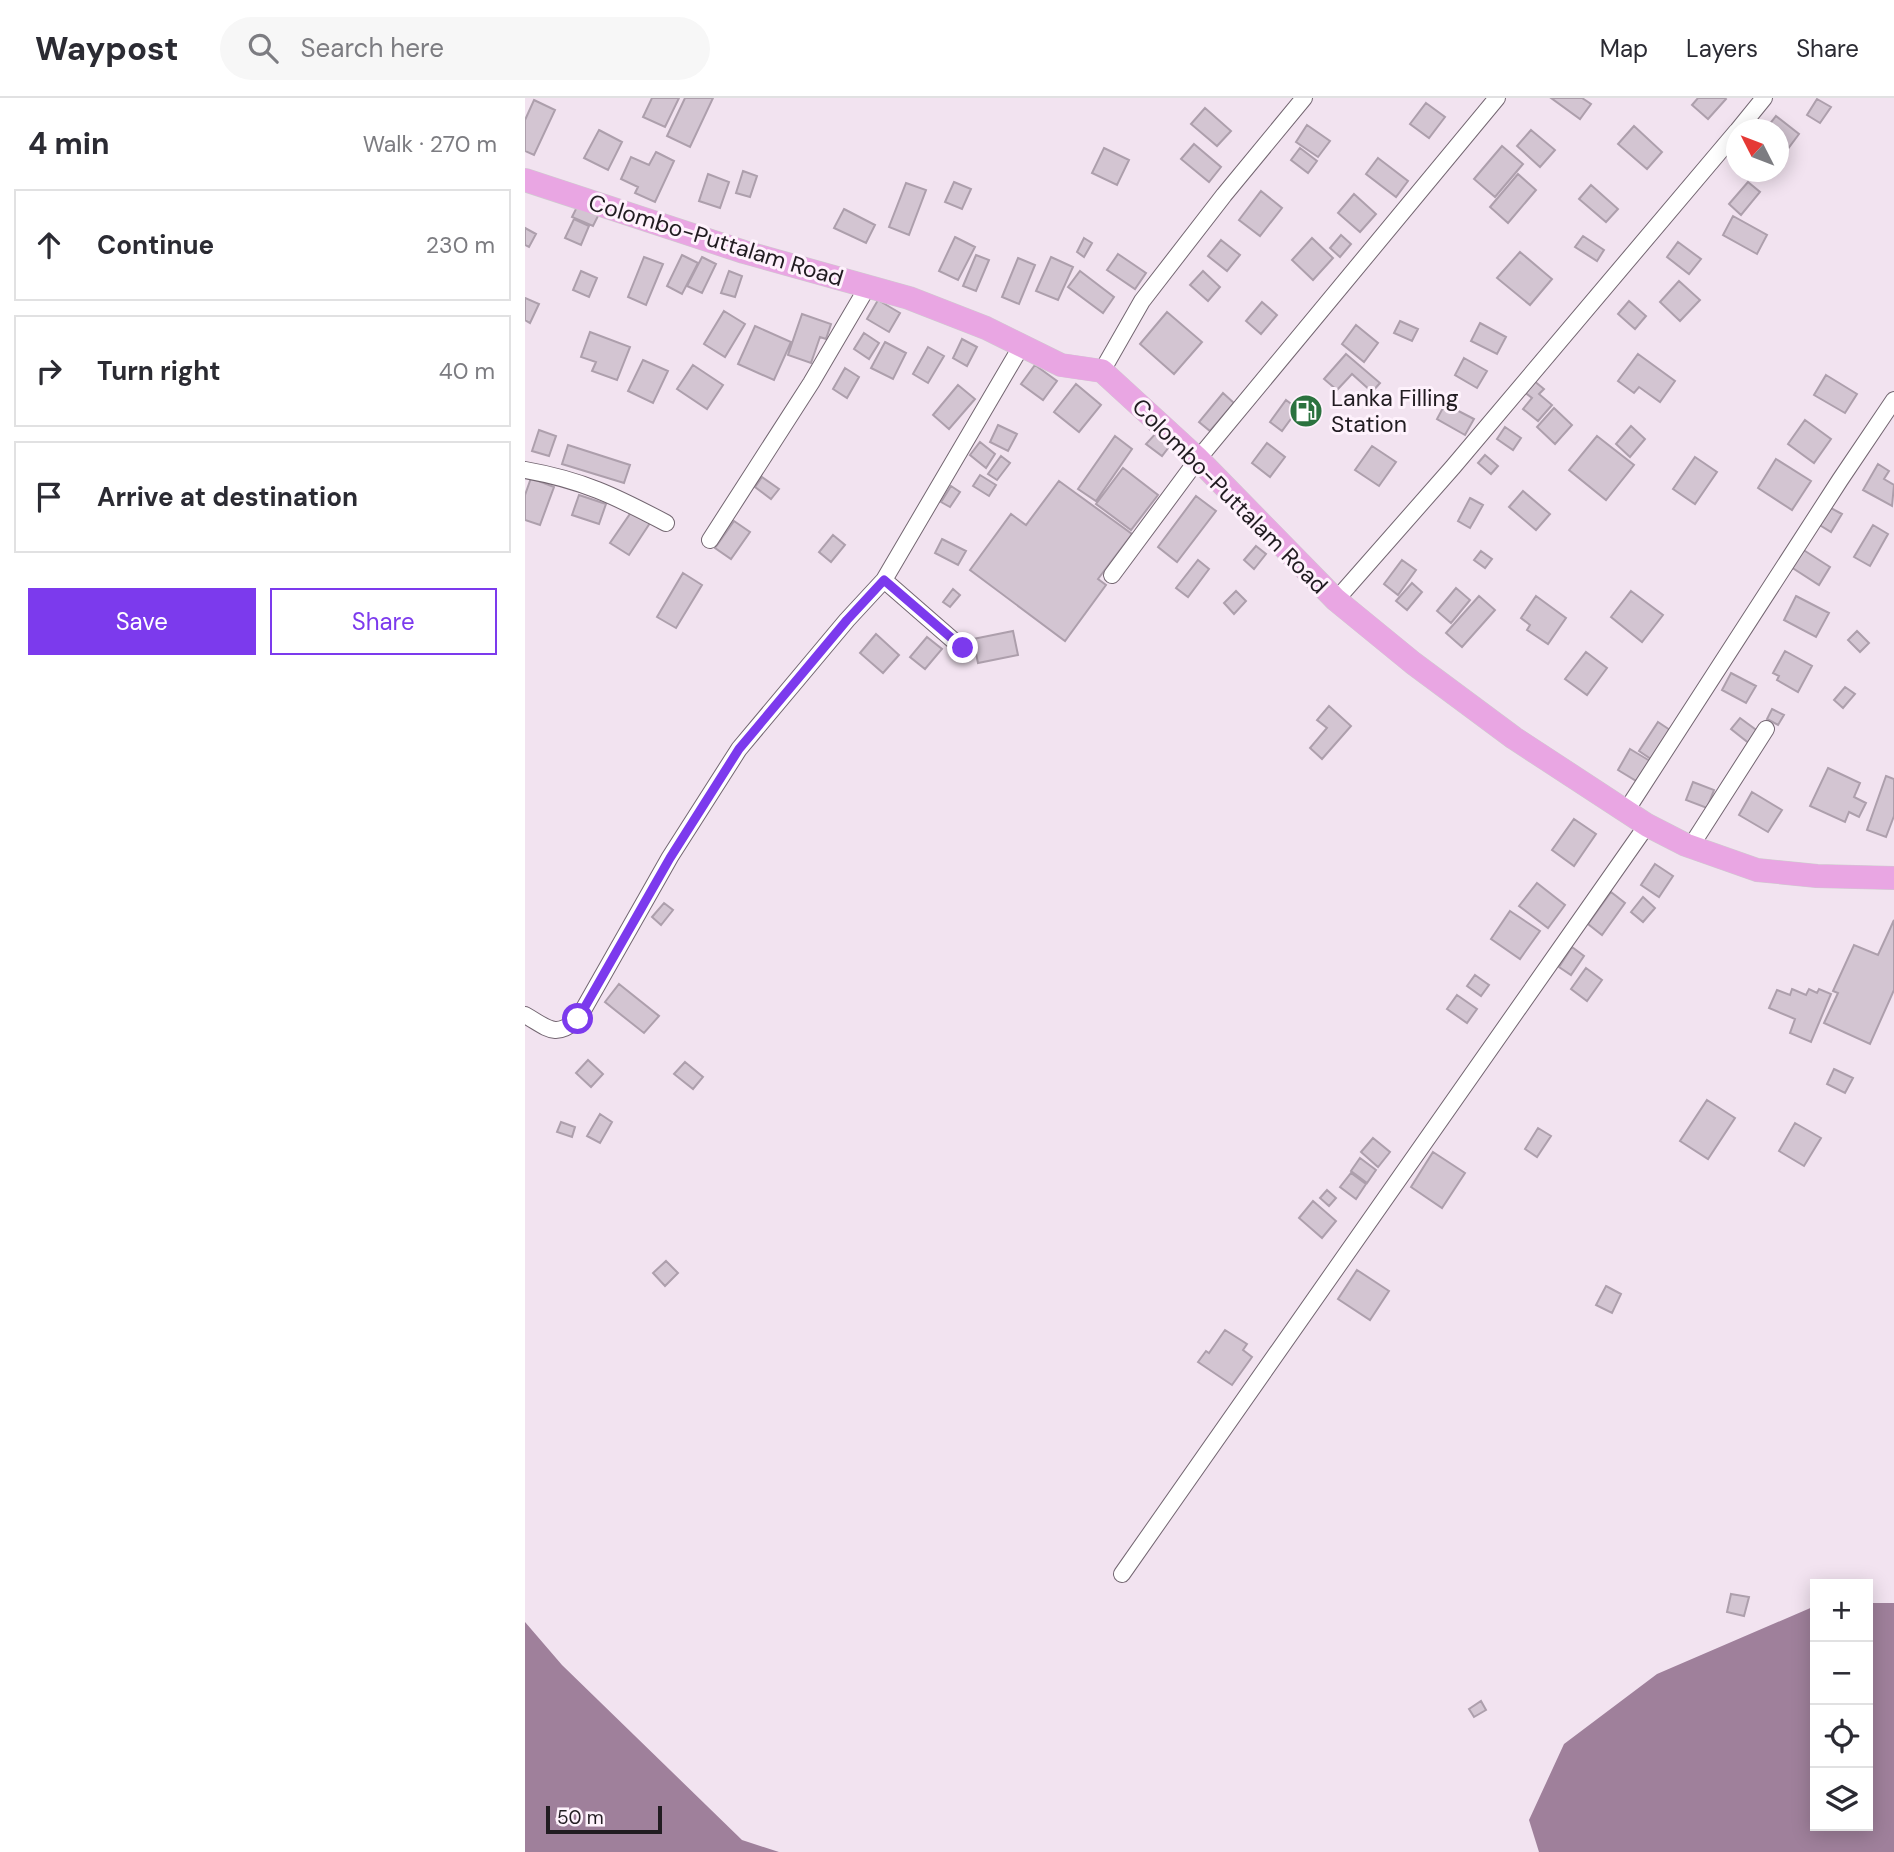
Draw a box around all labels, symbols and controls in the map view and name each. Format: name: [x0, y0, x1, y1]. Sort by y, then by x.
search box: [220, 17, 710, 80]
text: Waypost: [35, 27, 178, 70]
icon: search: [244, 29, 282, 67]
text: Search here: [300, 31, 444, 65]
text: Map: [1600, 33, 1648, 64]
text: Layers: [1686, 33, 1758, 64]
text: Share: [1796, 33, 1859, 64]
north arrow: [1726, 119, 1789, 182]
text: 4 min: [28, 124, 110, 163]
text: Walk · 270 m: [363, 129, 497, 159]
street label: Colombo-Puttalam Road: [585, 187, 847, 293]
icon: ahead: [30, 226, 68, 264]
text: Continue: [97, 228, 214, 262]
text: 230 m: [426, 230, 495, 260]
icon: right: [30, 352, 68, 390]
text: Turn right: [97, 354, 221, 388]
text: 40 m: [439, 356, 495, 386]
place label: Lanka Filling Station: [1331, 383, 1459, 439]
street label: Colombo-Puttalam Road: [1126, 392, 1334, 600]
fuel station icon: Lanka Filling Station: [1287, 392, 1325, 430]
icon: arrive: [30, 478, 68, 516]
text: Arrive at destination: [97, 480, 358, 514]
button: Save: [28, 588, 256, 655]
button: Share: [270, 588, 497, 655]
route end: [947, 632, 978, 663]
route start: [562, 1003, 593, 1034]
map controls: [1810, 1579, 1873, 1831]
button: +: [1810, 1579, 1873, 1642]
button: −: [1810, 1642, 1873, 1705]
button: locate: [1810, 1705, 1873, 1768]
button: layers: [1810, 1768, 1873, 1831]
scale bar: [546, 1803, 661, 1835]
text: 50 m: [557, 1805, 604, 1830]

